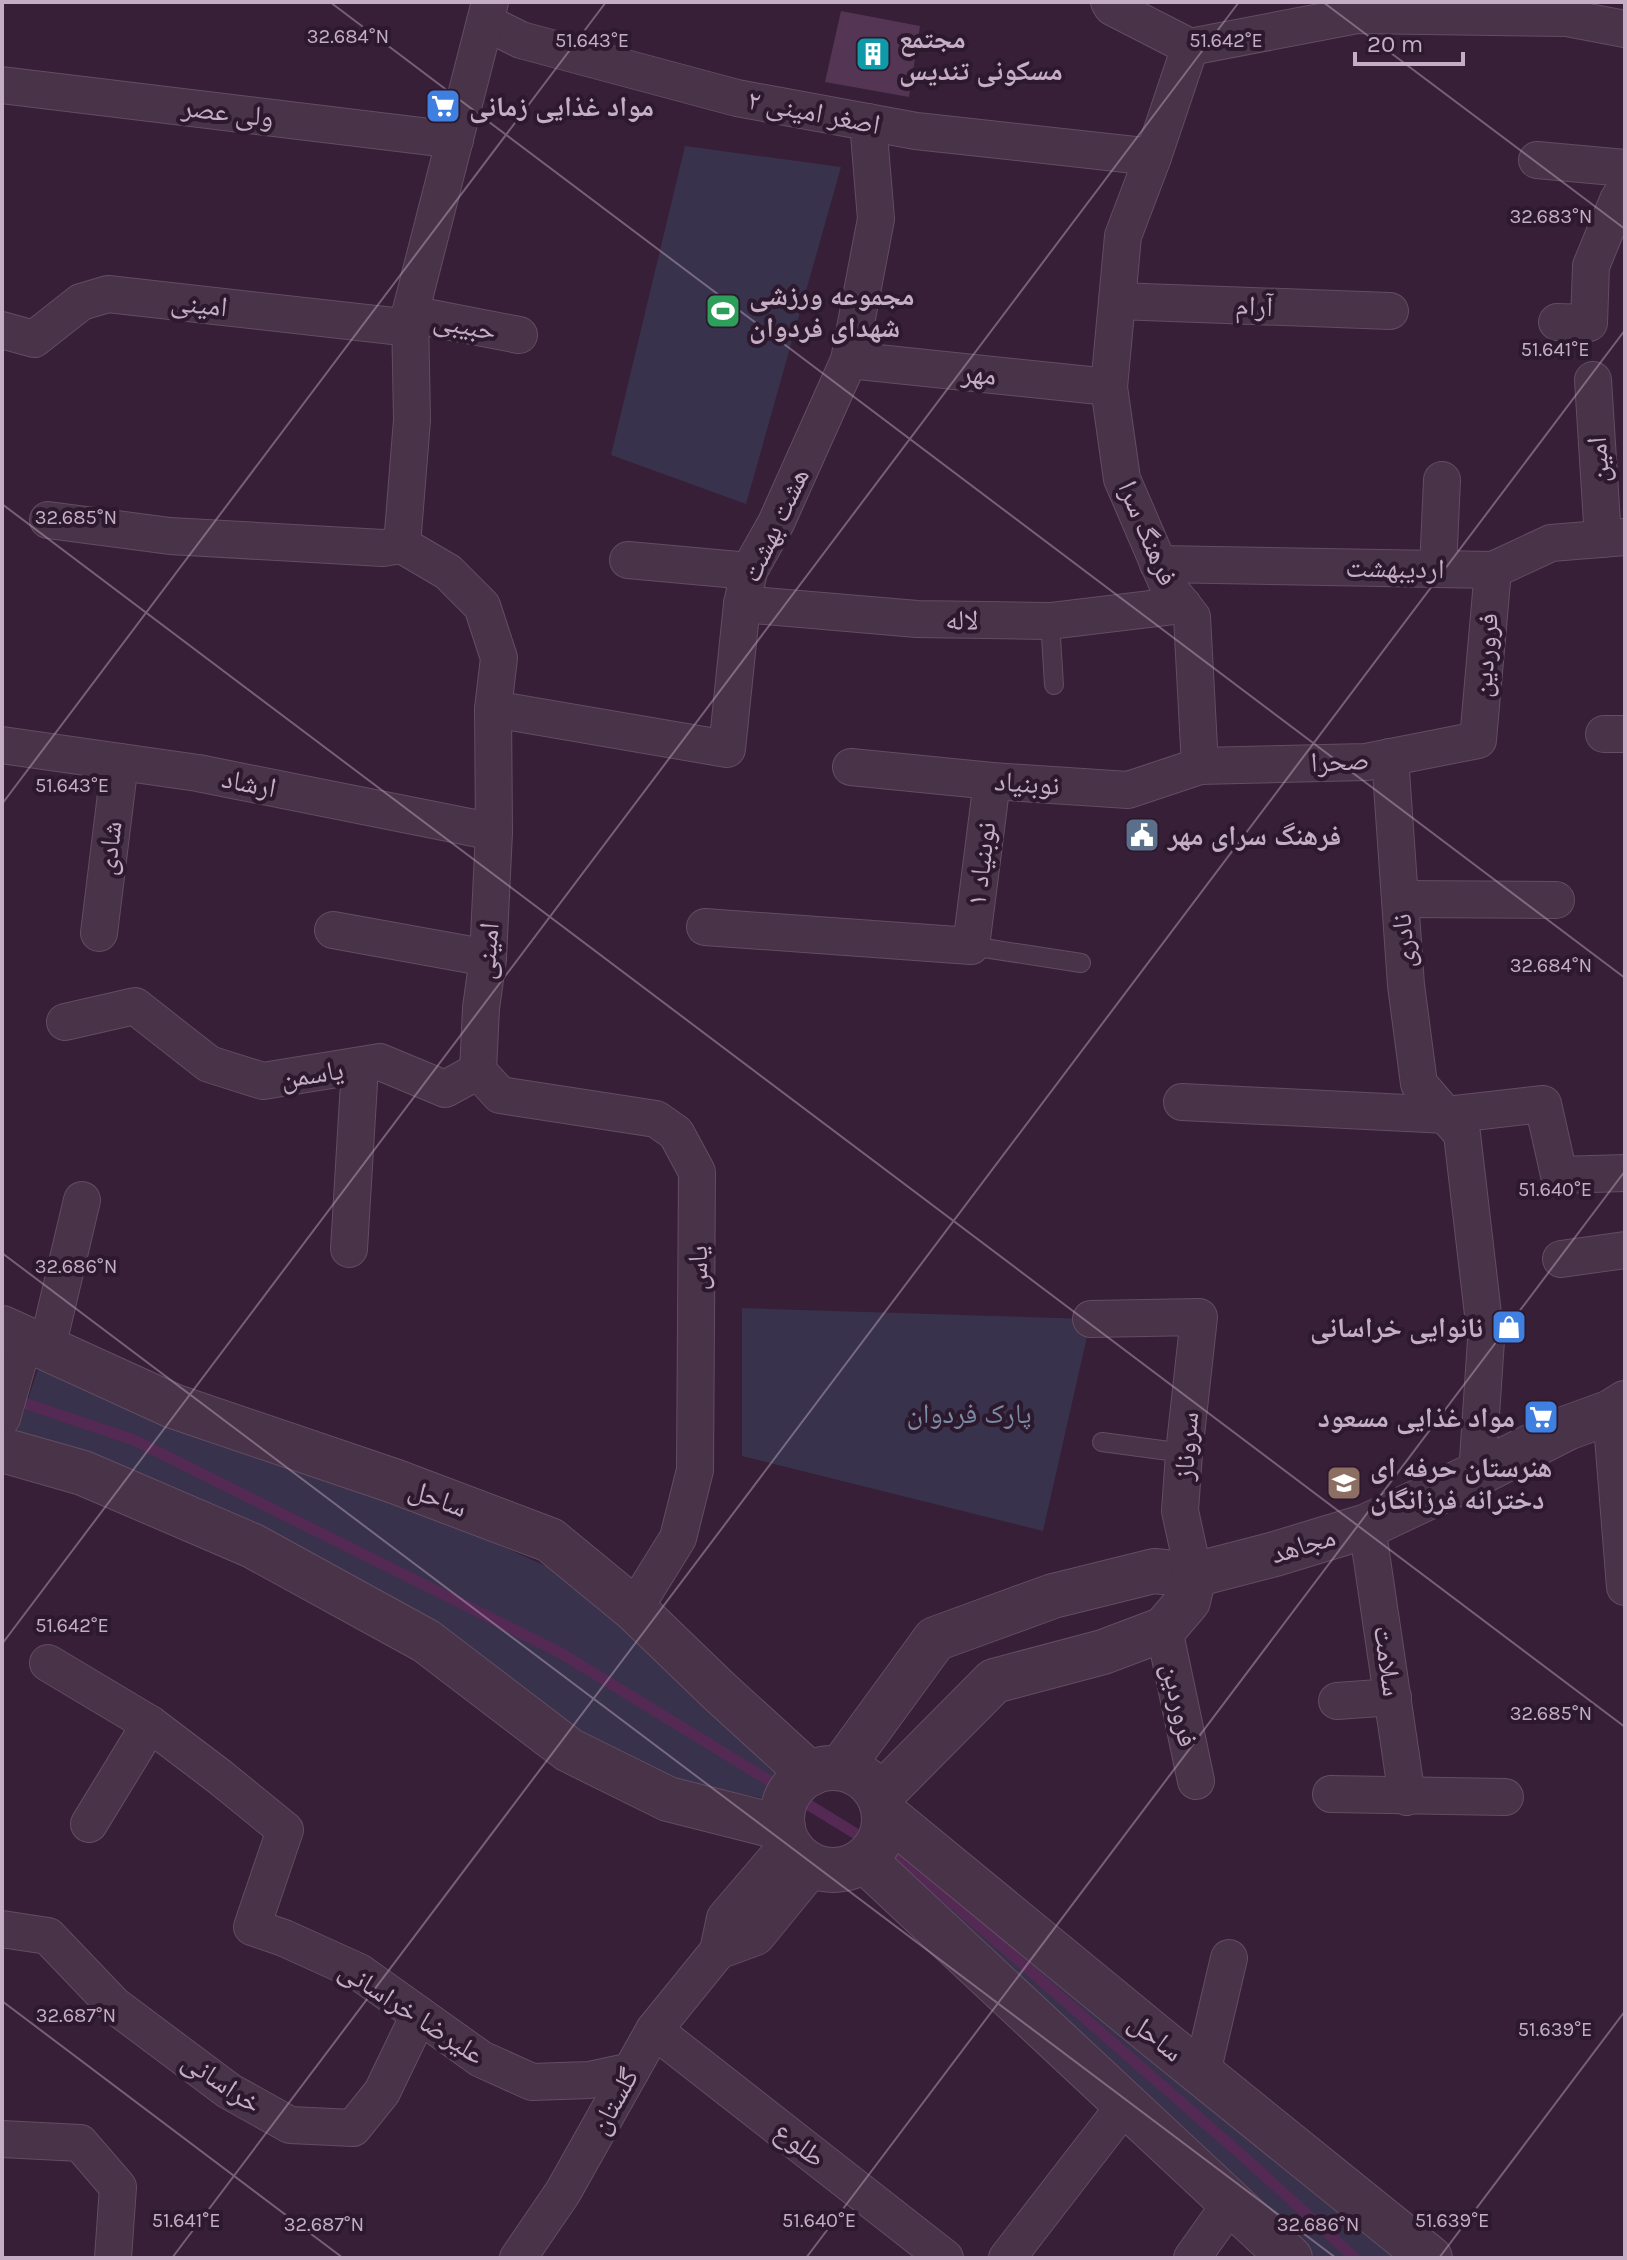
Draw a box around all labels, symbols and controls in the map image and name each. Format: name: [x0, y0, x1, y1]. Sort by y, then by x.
scale bar: [1355, 16, 1463, 66]
place label: مجتمع مسکونی تندیس: [899, 22, 1063, 88]
text: 32.684°N: [307, 25, 389, 48]
text: 51.643°E: [555, 29, 629, 52]
text: 51.642°E: [1189, 29, 1263, 52]
text: 20 m: [1367, 30, 1423, 58]
building icon: مجتمع مسکونی تندیس: [854, 35, 892, 73]
street label: ۲ اصغر امینی: [745, 83, 883, 142]
supermarket icon: مواد غذایی زمانی: [424, 87, 462, 125]
street label: ولی عصر: [179, 90, 276, 135]
place label: مواد غذایی زمانی: [469, 90, 654, 124]
text: 32.683°N: [1509, 205, 1593, 228]
place label: مجموعه ورزشی شهدای فردوان: [749, 279, 914, 344]
street label: امینی: [169, 285, 229, 324]
street label: آرام: [1234, 289, 1274, 325]
sports icon: مجموعه ورزشی شهدای فردوان: [704, 292, 742, 330]
street label: حبیبی: [431, 303, 499, 348]
text: 51.641°E: [1521, 338, 1589, 361]
street label: مهر: [959, 356, 998, 392]
street label: امین: [1580, 436, 1617, 484]
street label: هشت بهشت: [734, 463, 816, 587]
street label: فرهنگ سرا: [1111, 476, 1185, 590]
text: 32.685°N: [35, 506, 117, 529]
street label: اردیبهشت: [1345, 551, 1445, 585]
street label: لاله: [945, 603, 979, 637]
street label: فروردین: [1465, 611, 1506, 699]
street label: صحرا: [1310, 743, 1370, 779]
street label: ارشاد: [219, 762, 279, 804]
street label: نوبنیاد: [993, 764, 1061, 802]
text: 51.643°E: [35, 774, 109, 797]
public building icon: فرهنگ سرای مهر: [1123, 816, 1161, 854]
street label: شادی: [89, 819, 129, 877]
place label: فرهنگ سرای مهر: [1167, 819, 1341, 852]
street label: نوبنیاد ۱: [959, 820, 1003, 908]
street label: نادری: [1385, 913, 1421, 969]
street label: امینی: [468, 921, 507, 981]
text: 32.684°N: [1510, 954, 1592, 977]
street label: یاسمن: [278, 1053, 346, 1096]
text: 51.640°E: [1518, 1178, 1592, 1201]
street label: یاس: [681, 1245, 715, 1291]
text: 32.686°N: [35, 1255, 117, 1278]
shop icon: نانوایی خراسانی: [1490, 1308, 1528, 1346]
place label: نانوایی خراسانی: [1310, 1311, 1483, 1345]
park label: پارک فردوان: [906, 1397, 1032, 1430]
supermarket icon: مواد غذایی مسعود: [1522, 1398, 1560, 1436]
place label: مواد غذایی مسعود: [1318, 1401, 1515, 1435]
street label: سروناز: [1166, 1410, 1205, 1483]
place label: هنرستان حرفه ای دخترانه فرزانگان: [1370, 1451, 1553, 1516]
school or university icon: هنرستان حرفه ای دخترانه فرزانگان: [1325, 1464, 1363, 1502]
street label: ساحل: [404, 1472, 472, 1525]
street label: مجاهد: [1267, 1520, 1339, 1570]
text: 51.642°E: [35, 1614, 109, 1637]
street label: سلامت: [1367, 1623, 1409, 1699]
street label: فروردین: [1154, 1660, 1205, 1750]
text: 32.685°N: [1510, 1702, 1592, 1725]
street label: علیرضا خراسانی: [333, 1953, 491, 2072]
text: 32.687°N: [36, 2004, 116, 2027]
street label: ساحل: [1122, 2005, 1190, 2069]
text: 51.639°E: [1518, 2018, 1592, 2041]
street label: خراسانی: [176, 2044, 268, 2121]
street label: گلستان: [582, 2062, 646, 2140]
street label: طلوع: [767, 2114, 832, 2175]
text: 51.641°E: [152, 2209, 220, 2232]
text: 51.640°E: [782, 2209, 856, 2232]
text: 51.639°E: [1415, 2209, 1489, 2232]
text: 32.687°N: [284, 2213, 364, 2236]
text: 32.686°N: [1277, 2213, 1359, 2236]

